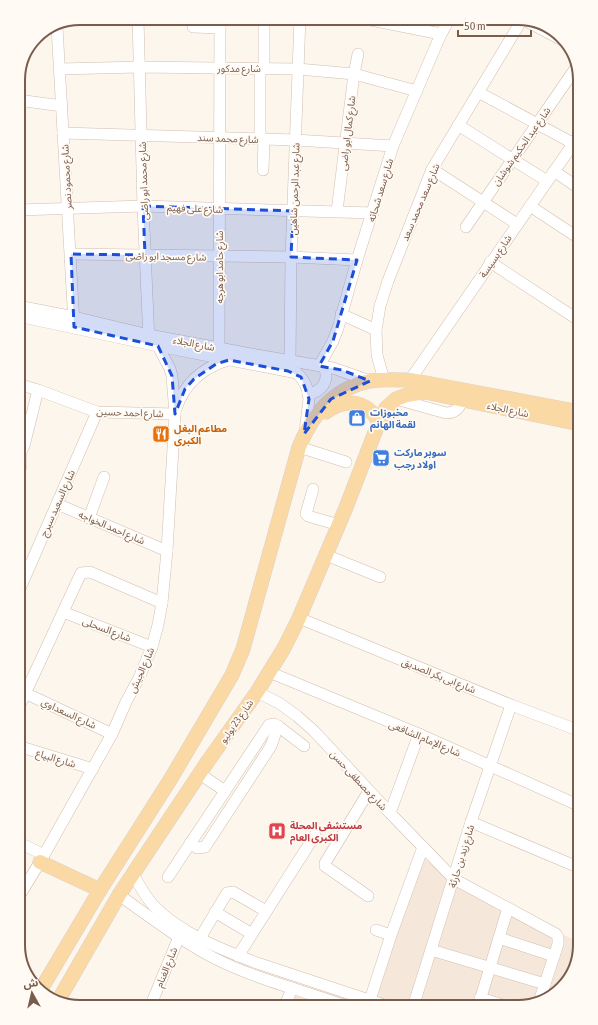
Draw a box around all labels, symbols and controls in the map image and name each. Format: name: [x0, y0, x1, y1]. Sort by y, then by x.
scale bar: [458, 12, 531, 38]
text: 50 m: [464, 19, 486, 33]
street label: شارع مدكور: [216, 63, 261, 76]
street label: شارع كمال ابو راضى: [337, 95, 360, 171]
street label: شارع عبد الحكيم شوشان: [490, 105, 554, 189]
street label: شارع محمد سند: [197, 132, 259, 147]
street label: شارع محمد ابو راضى: [137, 141, 152, 220]
street label: شارع عبد الرحمن شاهين: [287, 142, 304, 235]
street label: شارع محمود نصر: [59, 144, 76, 211]
street label: شارع سعد شحاته: [366, 157, 397, 224]
street label: شارع سعد محمد سعد: [399, 162, 444, 243]
street label: شارع على فهيم: [166, 202, 224, 217]
street label: شارع حامد ابو هرجه: [214, 230, 227, 303]
street label: شارع بسيسة: [477, 233, 515, 281]
street label: شارع مسجد ابو راضى: [125, 250, 207, 265]
street label: شارع الجلاء: [172, 334, 216, 355]
street label: شارع الجلاء: [486, 400, 530, 421]
street label: شارع احمد حسين: [96, 406, 164, 421]
place label: مخبوزات لقمة الهانم: [370, 407, 416, 432]
shop icon: مخبوزات لقمة الهانم: [347, 408, 367, 428]
place label: مطاعم البغل الكبرى: [174, 423, 227, 447]
restaurant icon: مطاعم البغل الكبرى: [151, 424, 171, 444]
place label: سوبر ماركت اولاد رجب: [394, 447, 446, 471]
supermarket icon: سوبر ماركت اولاد رجب: [371, 448, 391, 468]
street label: شارع السعيد سيرج: [38, 468, 79, 539]
street label: شارع احمد الخواجه: [76, 509, 147, 548]
street label: شارع السحلى: [80, 615, 133, 646]
street label: شارع الجيش: [127, 646, 158, 695]
street label: شارع ابى بكر الصديق: [400, 656, 477, 697]
street label: شارع السعداوي: [39, 696, 98, 733]
street label: شارع 23 يوليو: [217, 697, 257, 746]
street label: شارع الإمام الشافعى: [386, 718, 462, 761]
street label: شارع البياع: [34, 747, 77, 772]
street label: شارع مصطفى حسن: [327, 748, 389, 814]
place label: مستشفى المحلة الكبرى العام: [290, 820, 363, 845]
hospital icon: مستشفى المحلة الكبرى العام: [267, 821, 287, 841]
street label: شارع زيد بن حارثة: [447, 823, 478, 890]
street label: شارع الغنام: [153, 945, 182, 990]
north arrow: [12, 973, 52, 1013]
text: ش: [22, 976, 39, 991]

